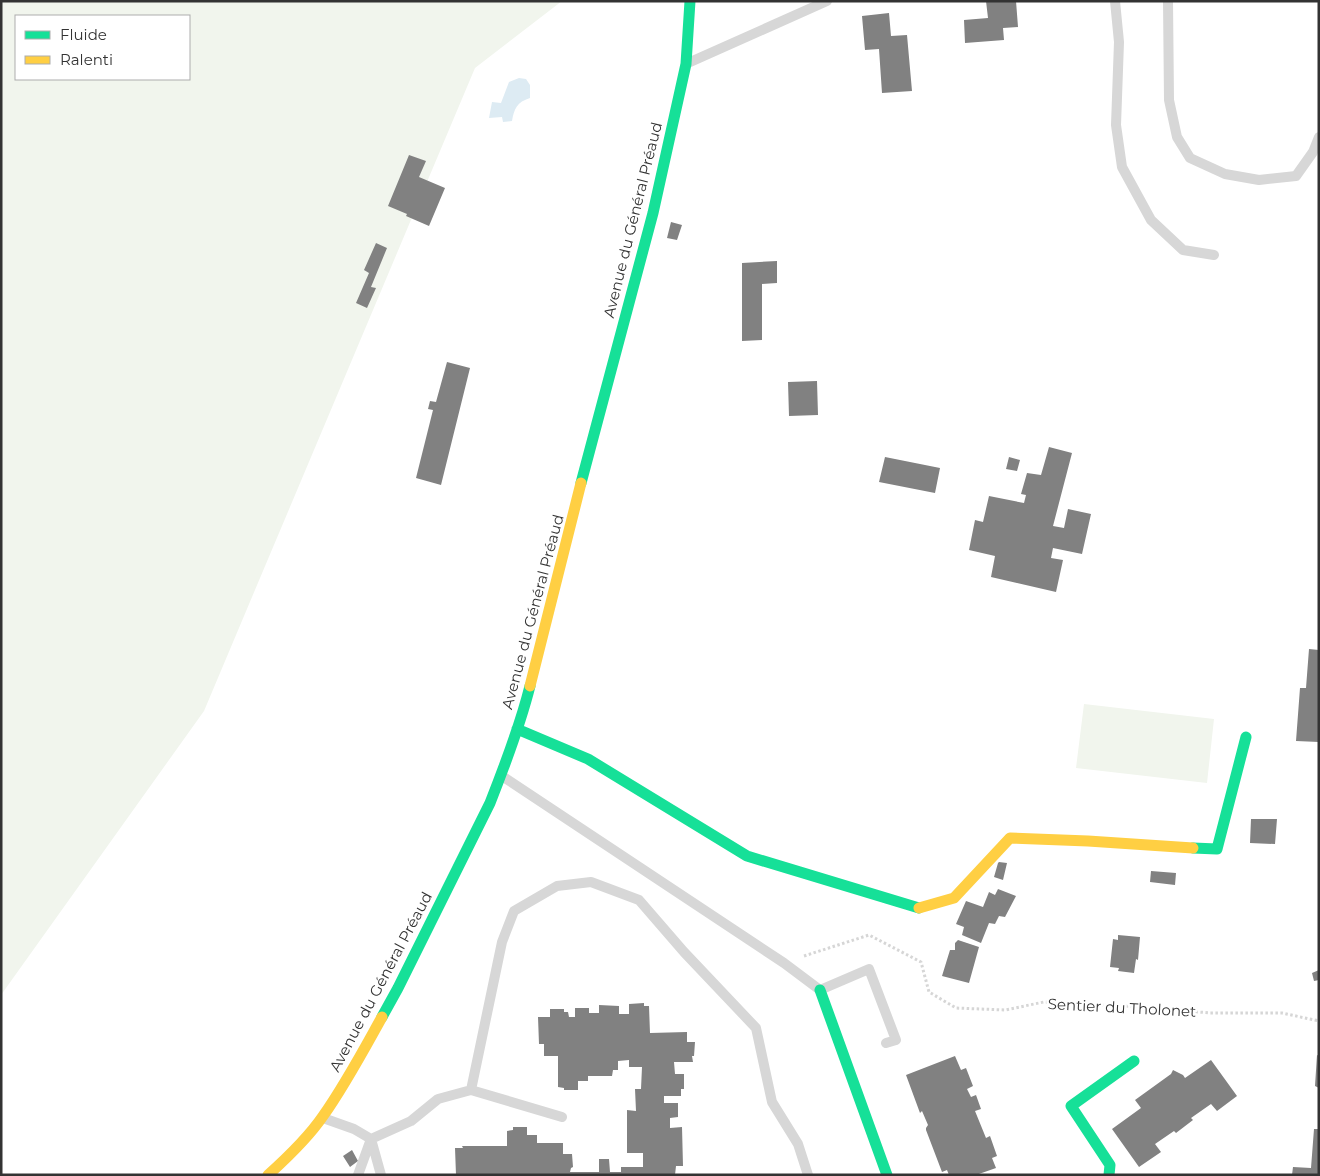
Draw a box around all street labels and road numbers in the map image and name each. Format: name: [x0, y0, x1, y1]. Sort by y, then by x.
street label: Avenue du Général Préaud: [599, 120, 666, 320]
street label: Avenue du Général Préaud: [497, 512, 568, 711]
street label: Avenue du Général Préaud: [325, 889, 436, 1075]
street label: Sentier du Tholonet: [1047, 994, 1197, 1021]

